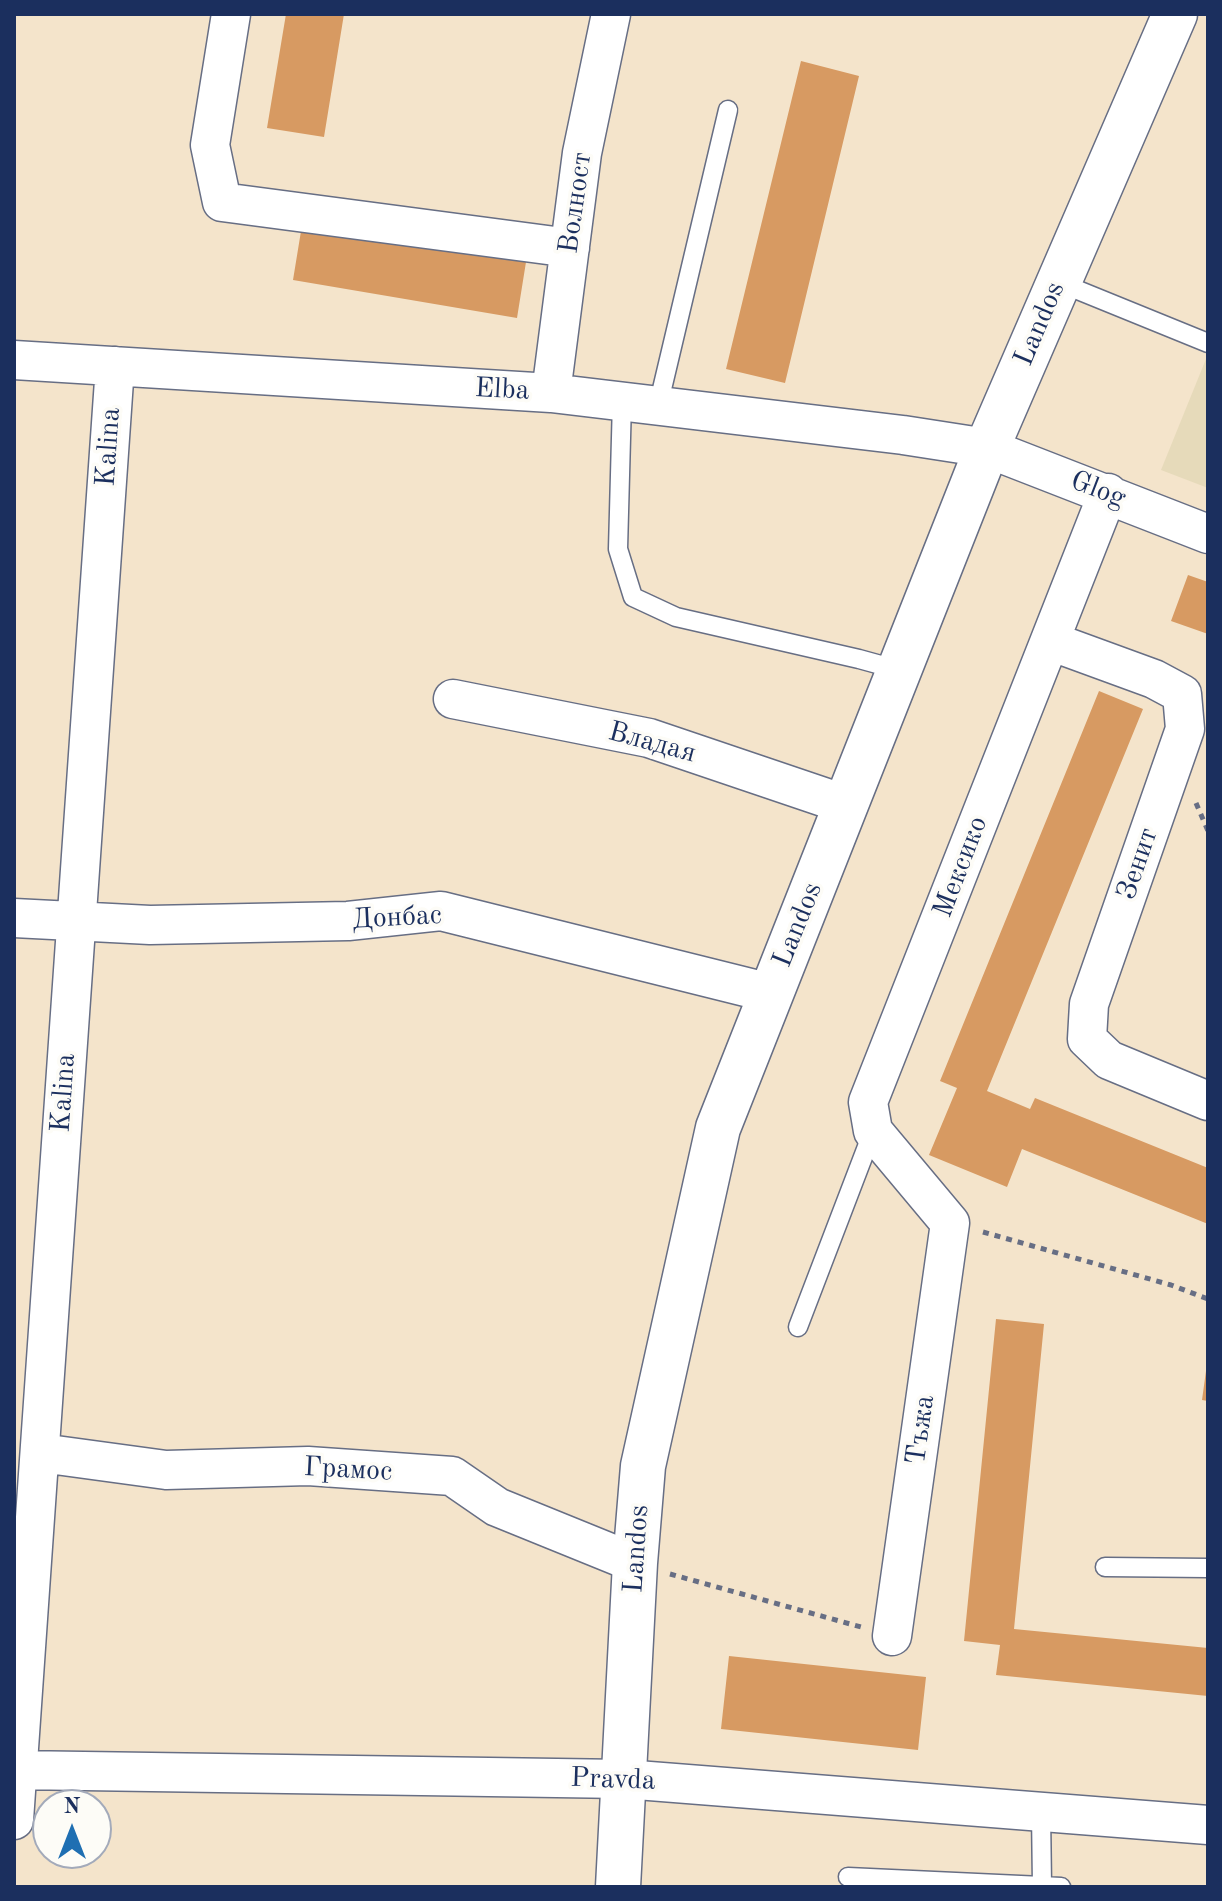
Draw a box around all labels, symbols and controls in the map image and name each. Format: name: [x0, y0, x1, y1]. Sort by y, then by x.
street label: Волност: [552, 150, 600, 256]
street label: Landos: [1007, 277, 1073, 371]
street label: Elba: [474, 372, 530, 408]
street label: Kalina: [89, 406, 129, 488]
street label: Glog: [1065, 464, 1131, 516]
street label: Владая: [604, 715, 700, 771]
street label: Мексико: [926, 812, 996, 922]
street label: Зенит: [1110, 824, 1166, 904]
street label: Landos: [766, 878, 830, 972]
street label: Донбас: [351, 899, 443, 937]
street label: Kalina: [44, 1052, 84, 1134]
street label: Тъжа: [899, 1393, 943, 1467]
street label: Грамос: [303, 1451, 393, 1489]
street label: Landos: [617, 1504, 657, 1594]
street label: Pravda: [570, 1762, 656, 1798]
north arrow: [32, 1789, 112, 1869]
text: N: [64, 1796, 80, 1818]

